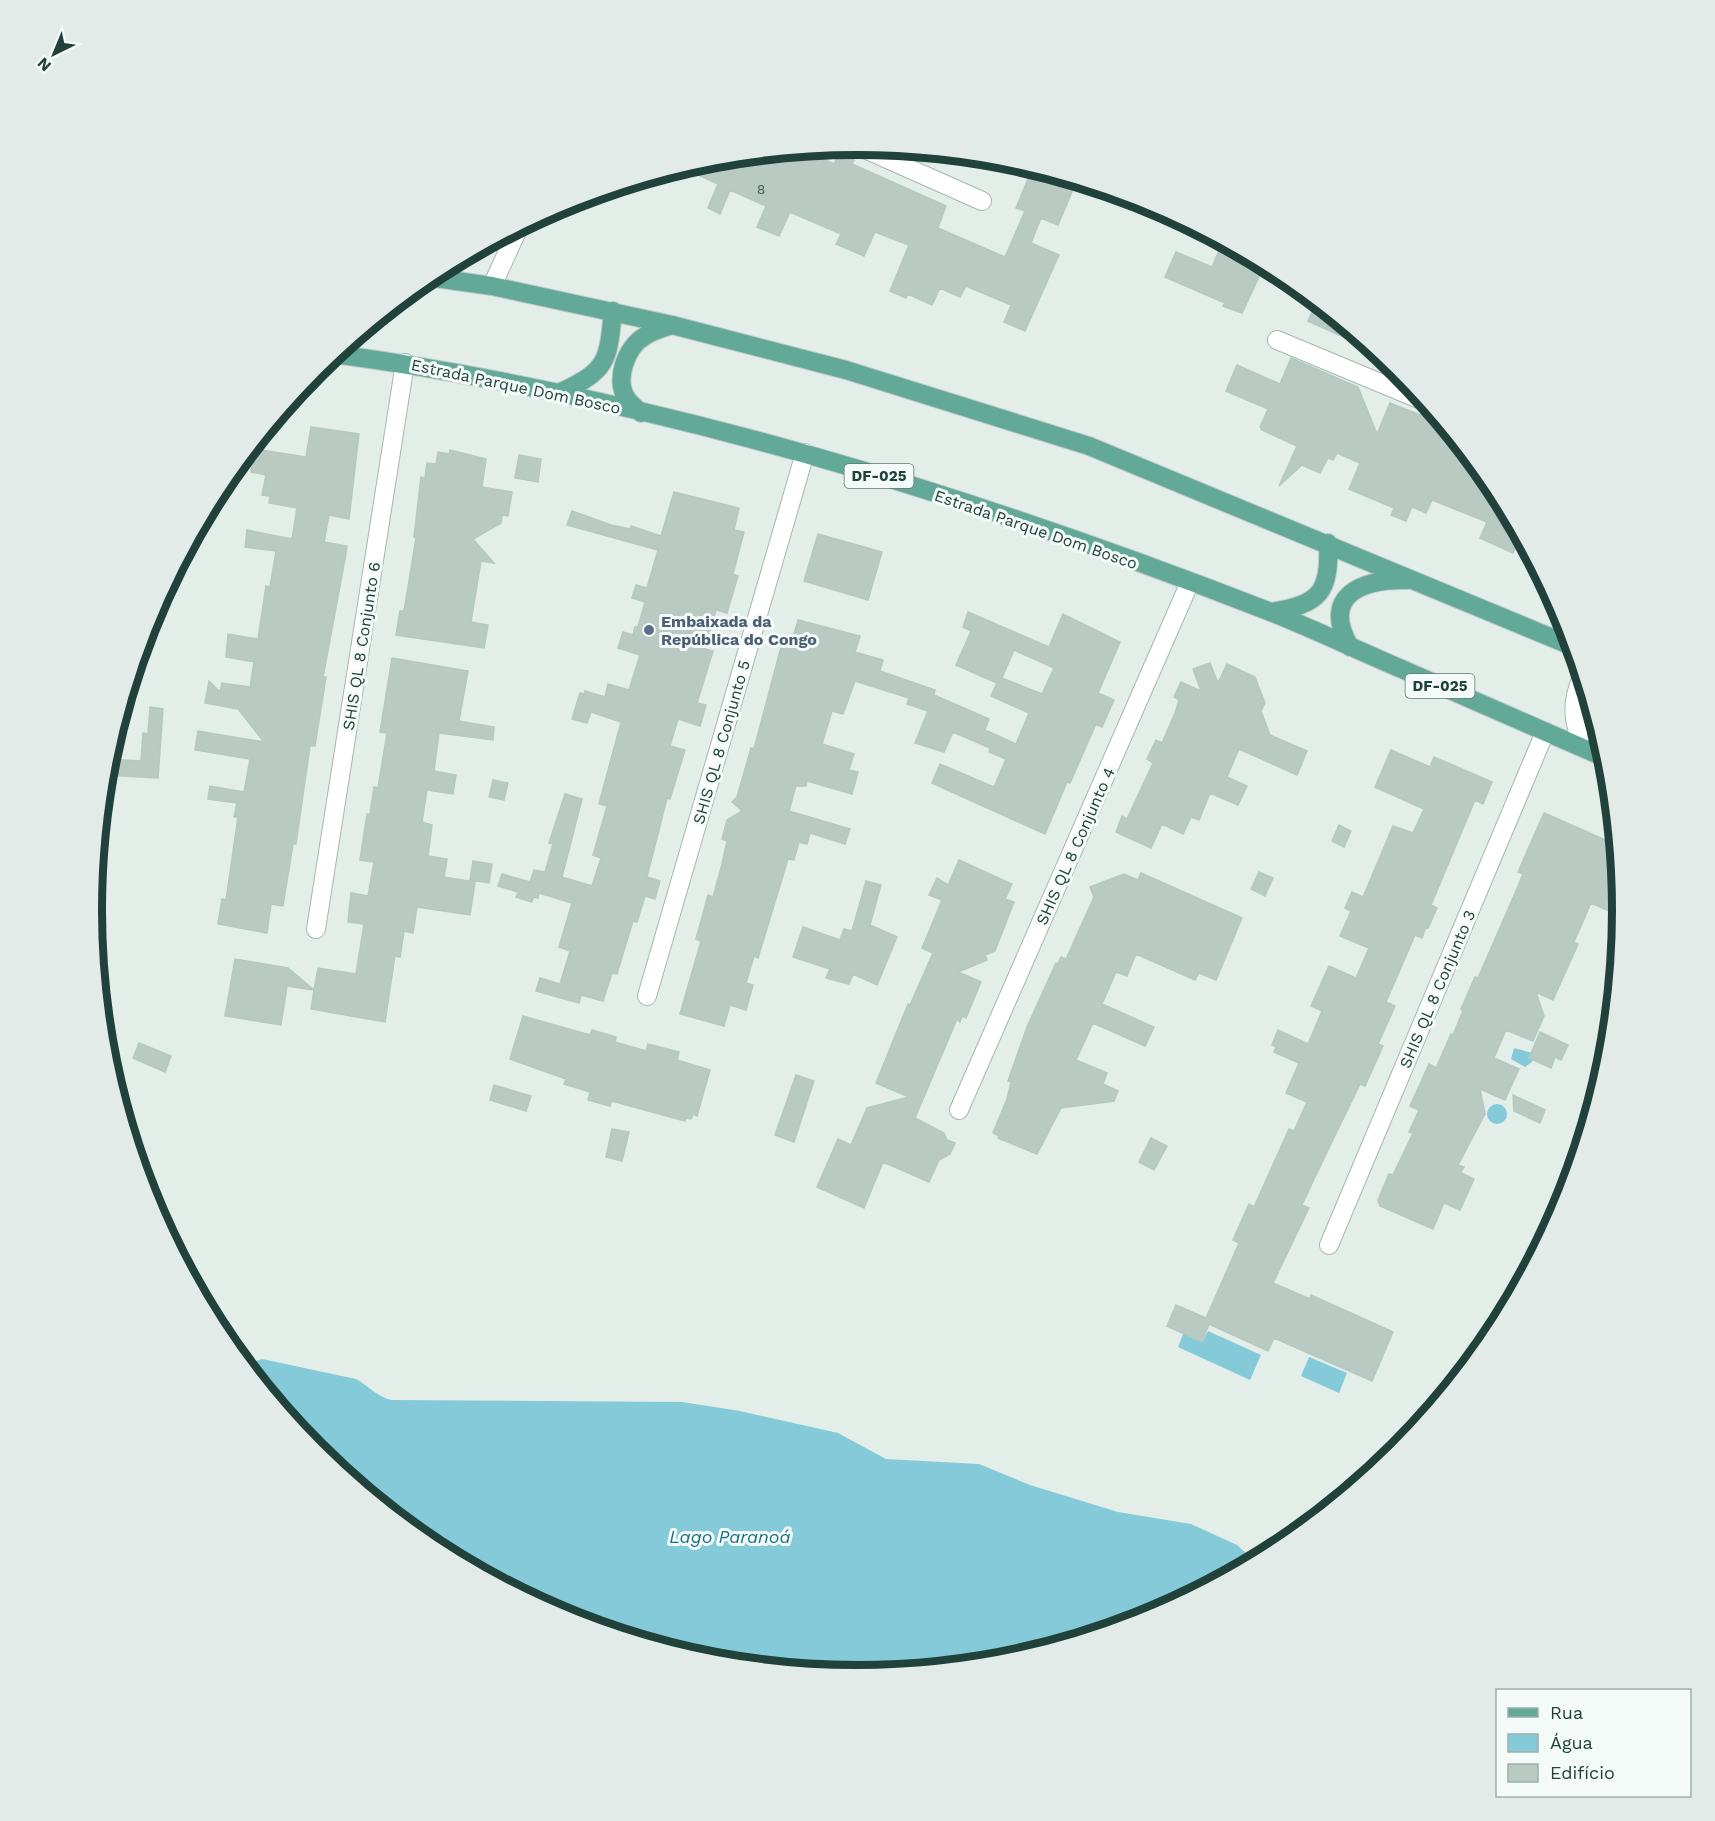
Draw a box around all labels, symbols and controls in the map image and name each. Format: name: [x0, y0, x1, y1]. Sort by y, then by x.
north arrow: [24, 24, 84, 84]
text: N: [33, 54, 55, 76]
house number: 8: [757, 181, 765, 197]
street label: Estrada Parque Dom Bosco: [410, 355, 622, 418]
road number: DF-025: [844, 464, 914, 488]
street label: Estrada Parque Dom Bosco: [932, 486, 1140, 573]
street label: SHIS QL 8 Conjunto 6: [339, 561, 384, 732]
place label: Embaixada da República do Congo: [661, 612, 817, 649]
marker: Embaixada da República do Congo: [642, 623, 656, 637]
street label: SHIS QL 8 Conjunto 5: [689, 658, 754, 826]
road number: DF-025: [1406, 674, 1474, 698]
street label: SHIS QL 8 Conjunto 4: [1032, 764, 1119, 928]
street label: SHIS QL 8 Conjunto 3: [1396, 907, 1479, 1071]
water label: Lago Paranoá: [669, 1526, 791, 1547]
legend: [1496, 1689, 1691, 1797]
text: Rua: [1550, 1702, 1583, 1723]
text: Água: [1550, 1732, 1593, 1753]
text: Edifício: [1550, 1762, 1615, 1783]

